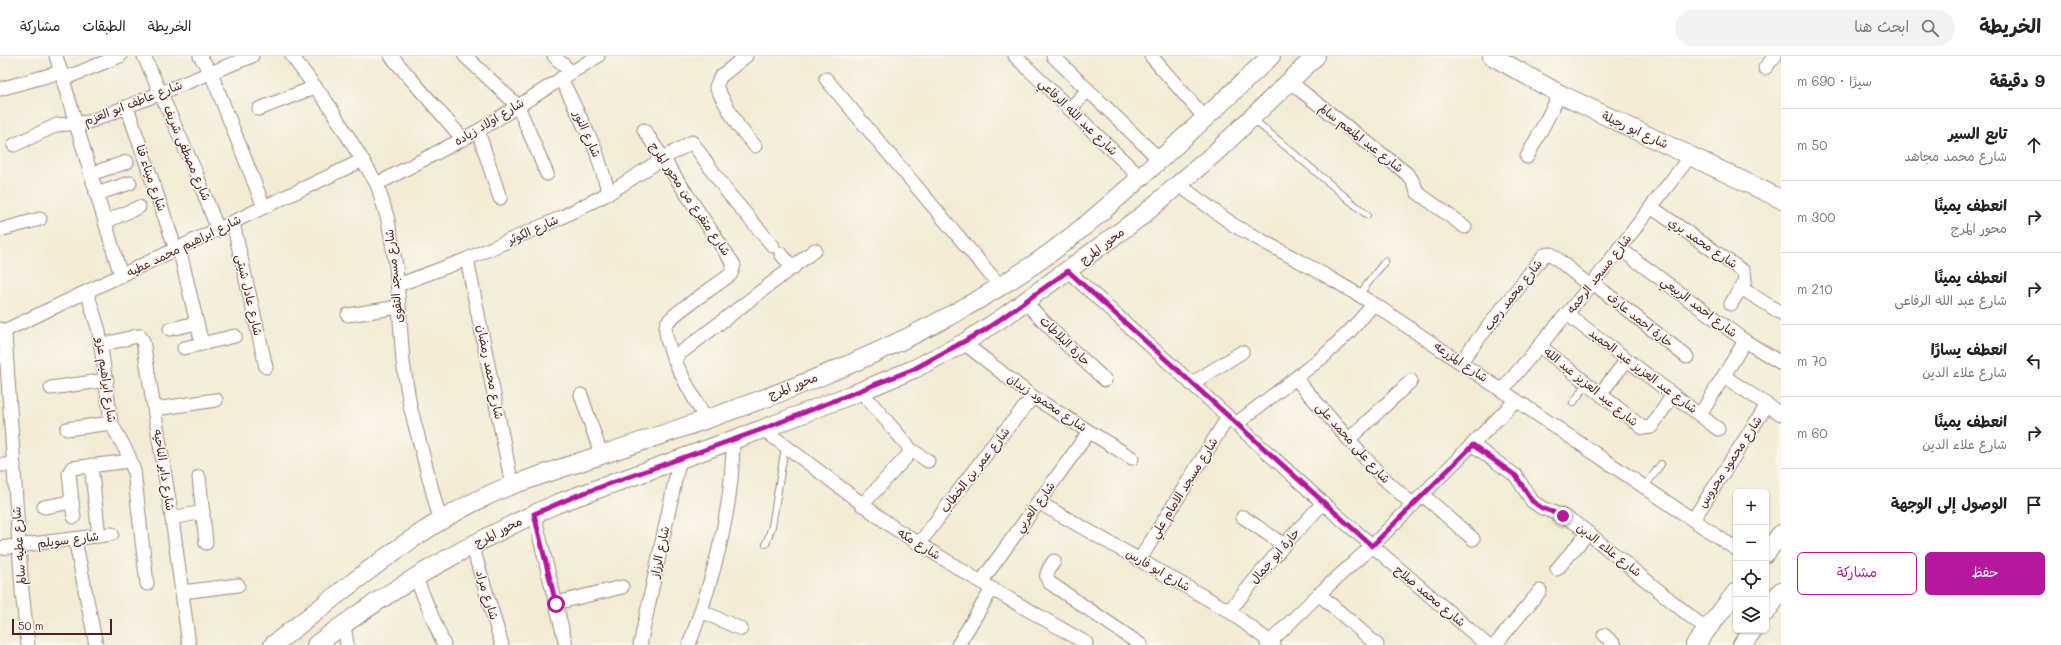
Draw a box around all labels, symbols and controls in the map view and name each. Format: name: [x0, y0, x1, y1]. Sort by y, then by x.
search box: [1675, 10, 1955, 46]
text: الخريطة: [1979, 13, 2041, 38]
text: مشاركة: [20, 16, 60, 35]
text: الطبقات: [82, 16, 126, 35]
text: الخريطة: [148, 16, 191, 35]
text: ابحث هنا: [1854, 16, 1909, 36]
icon: search: [1919, 17, 1941, 39]
text: 9 دقيقة: [1989, 69, 2045, 91]
text: سيرًا · 690 m: [1797, 72, 1872, 89]
street label: شارع عبد الله الرفاعي: [1033, 74, 1122, 161]
street label: شارع عاطف ابو العزم: [81, 76, 185, 130]
street label: شارع اولاد زياده: [450, 94, 528, 150]
street label: شارع عبد المنعم سالم: [1314, 99, 1407, 178]
street label: شارع مصطفى شريف: [159, 103, 215, 203]
street label: شارع النور: [568, 107, 605, 160]
street label: شارع ابو رجيلة: [1599, 107, 1671, 153]
text: تابع السير: [1948, 123, 2007, 143]
icon: ahead: [2023, 134, 2045, 156]
text: 50 m: [1797, 136, 1827, 153]
street label: شارع متفرع من محور المرج: [645, 138, 735, 260]
street label: شارع ميناء قنا: [131, 142, 171, 214]
text: شارع محمد مجاهد: [1905, 147, 2007, 164]
text: انعطف يمينًا: [1935, 195, 2007, 215]
icon: right: [2023, 206, 2045, 228]
text: 300 m: [1797, 208, 1835, 225]
street label: شارع ابراهيم محمد عطيه: [124, 210, 244, 282]
street label: شارع الكوثر: [504, 211, 561, 250]
street label: شارع محمد بري: [1665, 213, 1741, 273]
text: محور المرج: [1951, 219, 2007, 236]
street label: محور المرج: [1076, 223, 1128, 269]
street label: شارع مسجد التقوى: [380, 228, 408, 324]
street label: شارع مسجد الرحمه: [1562, 230, 1636, 318]
street label: شارع عادل شيتى: [231, 253, 267, 337]
street label: شارع محمد رجب: [1479, 256, 1547, 334]
text: انعطف يمينًا: [1935, 267, 2007, 287]
street label: شارع احمد الربيعي: [1656, 272, 1741, 343]
icon: right: [2023, 278, 2045, 300]
text: 210 m: [1797, 280, 1833, 297]
street label: حارة احمد عارف: [1604, 288, 1677, 350]
text: شارع عبد الله الرفاعى: [1895, 291, 2007, 308]
street label: حارة البلاطات: [1036, 312, 1095, 369]
street label: شارع محمد رمضان: [472, 323, 508, 421]
street label: شارع عبد العزيز عبد الحميد: [1585, 324, 1701, 418]
street label: شارع ابراهيم عزو: [91, 335, 121, 424]
street label: شارع المزرعه: [1430, 337, 1492, 387]
text: انعطف يسارًا: [1931, 339, 2007, 359]
street label: شارع عبد العزيز عبد الله: [1540, 343, 1642, 431]
icon: left: [2023, 350, 2045, 372]
text: 70 m: [1797, 352, 1827, 369]
text: شارع علاء الدين: [1922, 363, 2007, 380]
street label: محور المرج: [766, 368, 820, 404]
street label: شارع محمود زيدان: [1003, 370, 1091, 436]
street label: شارع على محمد على: [1312, 398, 1394, 488]
text: انعطف يمينًا: [1935, 411, 2007, 431]
street label: شارع محمود محروس: [1694, 413, 1766, 511]
icon: right: [2023, 422, 2045, 444]
street label: شارع عمر بن الخطاب: [936, 423, 1014, 517]
text: 60 m: [1797, 424, 1827, 441]
street label: شارع داير الناحيه: [149, 428, 179, 512]
street label: شارع مسجد الامام علي: [1146, 434, 1224, 543]
text: شارع علاء الدين: [1922, 435, 2007, 452]
street label: شارع العربي: [1010, 478, 1061, 537]
map controls: [1733, 489, 1769, 633]
button: +: [1733, 489, 1769, 525]
text: الوصول إلى الوجهة: [1891, 493, 2007, 513]
icon: arrive: [2023, 494, 2045, 516]
street label: شارع عطيه سالم: [7, 506, 32, 586]
route end: [1554, 507, 1572, 525]
street label: محور المرج: [471, 512, 525, 552]
street label: شارع علاء الدين: [1573, 519, 1645, 581]
street label: شارع الرزاز: [646, 524, 674, 581]
street label: شارع مكه: [894, 524, 944, 564]
street label: حارة ابو جمال: [1246, 524, 1304, 587]
button: −: [1733, 525, 1769, 561]
street label: شارع سويلم: [36, 527, 100, 553]
street label: شارع ابو فارس: [1122, 544, 1194, 596]
button: مشاركة: [1797, 552, 1917, 595]
button: حفظ: [1925, 552, 2045, 595]
street label: شارع محمد صلاح: [1391, 561, 1469, 631]
button: locate: [1733, 561, 1769, 597]
street label: شارع مراد: [471, 568, 503, 622]
route start: [547, 595, 565, 613]
button: layers: [1733, 597, 1769, 633]
scale bar: [12, 617, 112, 636]
text: 50 m: [18, 618, 44, 633]

